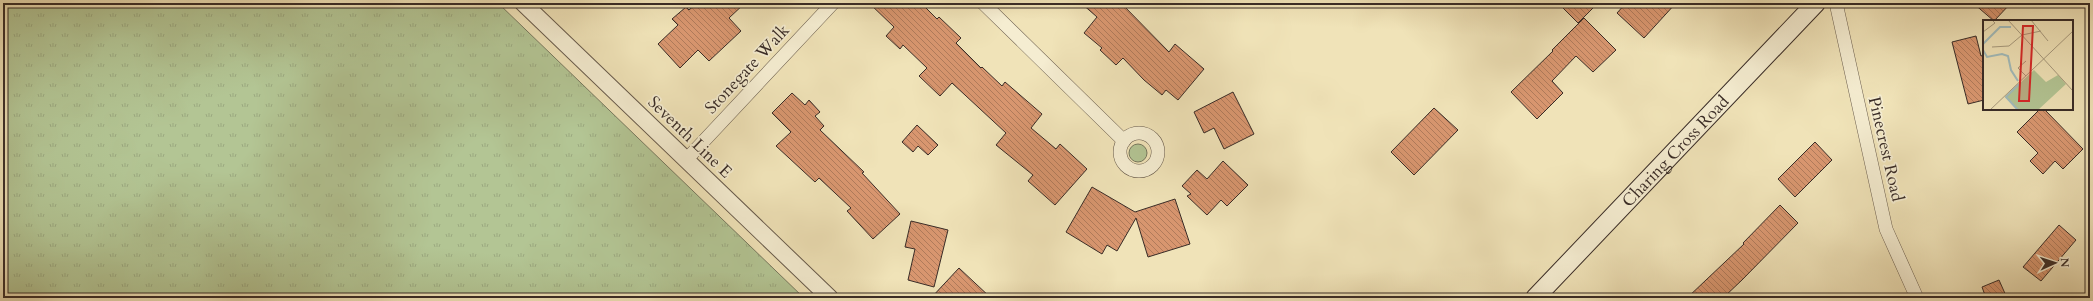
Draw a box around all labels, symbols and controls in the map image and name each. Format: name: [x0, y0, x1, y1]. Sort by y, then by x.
street label: Stonegate Walk: [700, 19, 795, 119]
inset map: [1983, 20, 2073, 110]
street label: Charing Cross Road: [1616, 90, 1734, 212]
street label: Seventh Line E: [643, 91, 737, 183]
street label: Pinecrest Road: [1863, 94, 1909, 204]
north arrow: [2035, 243, 2075, 283]
text: N: [2057, 257, 2072, 268]

